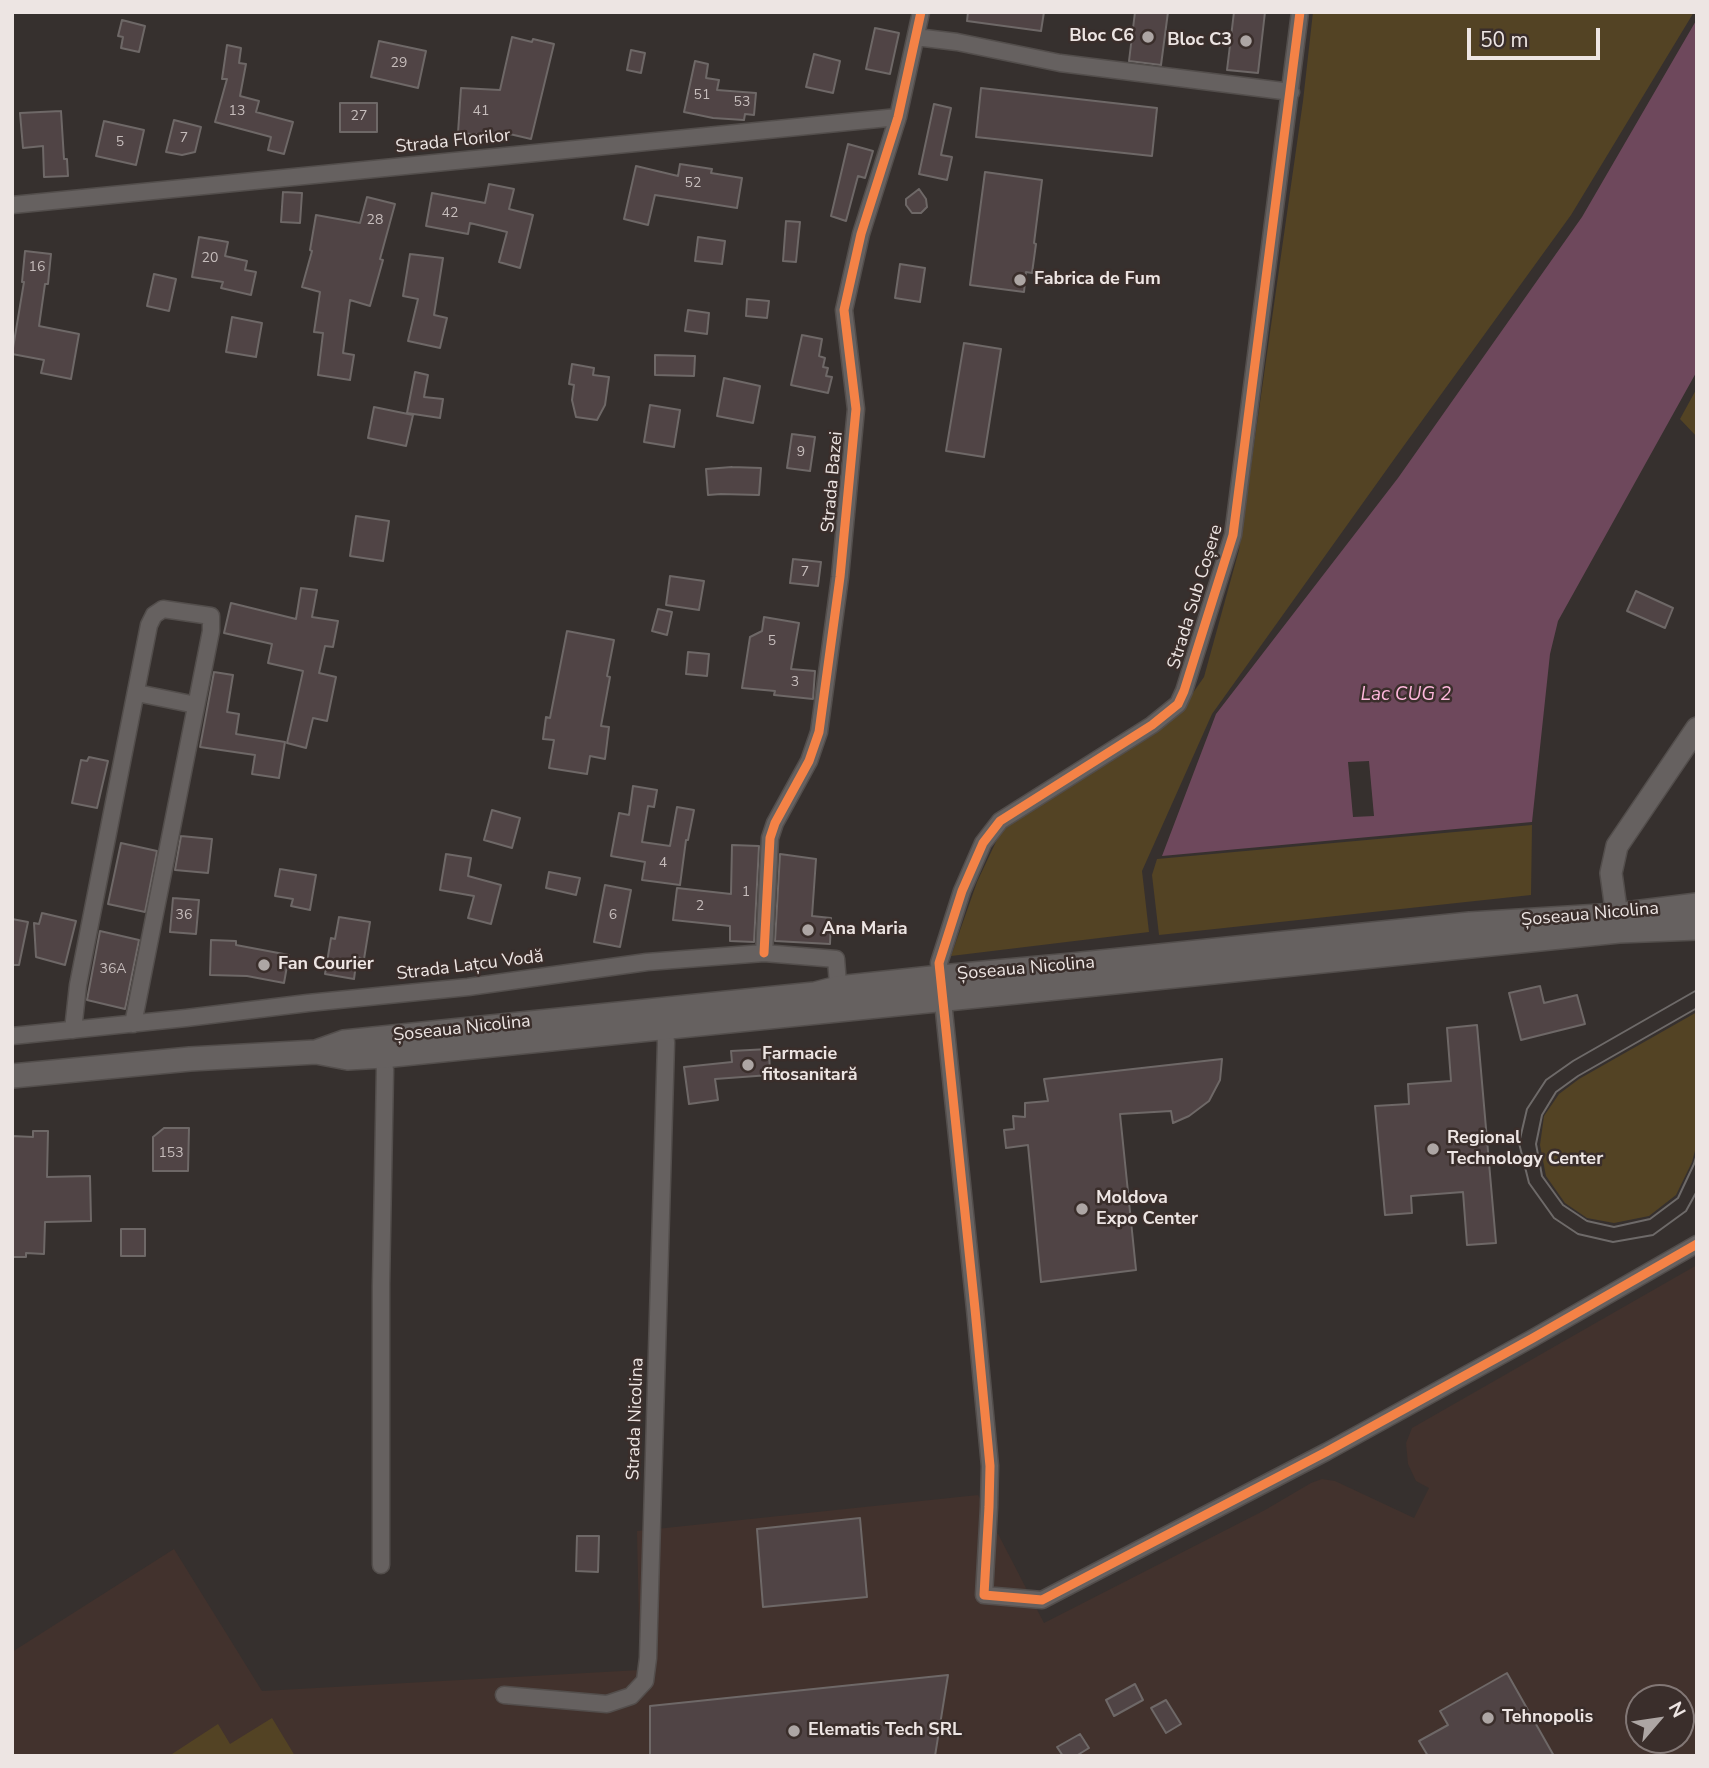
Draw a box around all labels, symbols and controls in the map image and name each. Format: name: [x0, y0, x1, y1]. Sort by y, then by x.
scale bar: [1471, 14, 1604, 58]
place label: Bloc C6: [1069, 26, 1134, 48]
text: 50 m: [1480, 26, 1529, 54]
marker: Bloc C6: [1140, 29, 1156, 45]
place label: Bloc C3: [1167, 30, 1232, 52]
marker: Bloc C3: [1238, 33, 1254, 49]
house number: 29: [391, 56, 407, 72]
house number: 51: [694, 88, 710, 104]
house number: 53: [734, 95, 750, 111]
house number: 13: [229, 104, 245, 120]
house number: 41: [473, 104, 489, 120]
house number: 27: [351, 109, 367, 125]
street label: Strada Florilor: [395, 125, 511, 159]
house number: 7: [180, 131, 188, 147]
house number: 5: [116, 135, 124, 151]
house number: 52: [685, 176, 701, 192]
house number: 42: [442, 206, 458, 222]
house number: 28: [367, 213, 383, 229]
house number: 20: [202, 251, 218, 267]
house number: 16: [29, 260, 45, 276]
place label: Fabrica de Fum: [1034, 269, 1161, 291]
marker: Fabrica de Fum: [1012, 272, 1028, 288]
street label: Strada Bazei: [818, 430, 848, 534]
house number: 9: [797, 445, 805, 461]
street label: Strada Sub Coșere: [1164, 522, 1228, 672]
house number: 7: [801, 565, 809, 581]
house number: 5: [768, 634, 776, 650]
house number: 3: [791, 675, 799, 691]
water label: Lac CUG 2: [1361, 684, 1451, 706]
house number: 4: [659, 856, 667, 872]
house number: 1: [742, 885, 750, 901]
street label: Șoseaua Nicolina: [1520, 898, 1660, 932]
house number: 2: [696, 899, 704, 915]
house number: 36: [176, 908, 192, 924]
house number: 6: [609, 908, 617, 924]
place label: Ana Maria: [822, 919, 908, 941]
marker: Ana Maria: [800, 922, 816, 938]
street label: Strada Lațcu Vodă: [395, 946, 545, 986]
street label: Șoseaua Nicolina: [956, 952, 1096, 986]
place label: Fan Courier: [278, 954, 374, 976]
marker: Fan Courier: [256, 957, 272, 973]
house number: 36A: [99, 962, 127, 978]
street label: Șoseaua Nicolina: [392, 1011, 532, 1047]
place label: Farmacie fitosanitară: [762, 1044, 858, 1086]
marker: Farmacie fitosanitară: [740, 1057, 756, 1073]
place label: Regional Technology Center: [1447, 1128, 1603, 1170]
marker: Regional Technology Center: [1425, 1141, 1441, 1157]
house number: 153: [158, 1146, 184, 1162]
place label: Moldova Expo Center: [1096, 1188, 1198, 1230]
marker: Moldova Expo Center: [1074, 1201, 1090, 1217]
street label: Strada Nicolina: [623, 1357, 649, 1481]
north arrow: [1625, 1684, 1695, 1754]
text: N: [1662, 1697, 1691, 1722]
place label: Tehnopolis: [1502, 1707, 1593, 1729]
marker: Tehnopolis: [1480, 1710, 1496, 1726]
place label: Elematis Tech SRL: [808, 1720, 962, 1742]
marker: Elematis Tech SRL: [786, 1723, 802, 1739]

